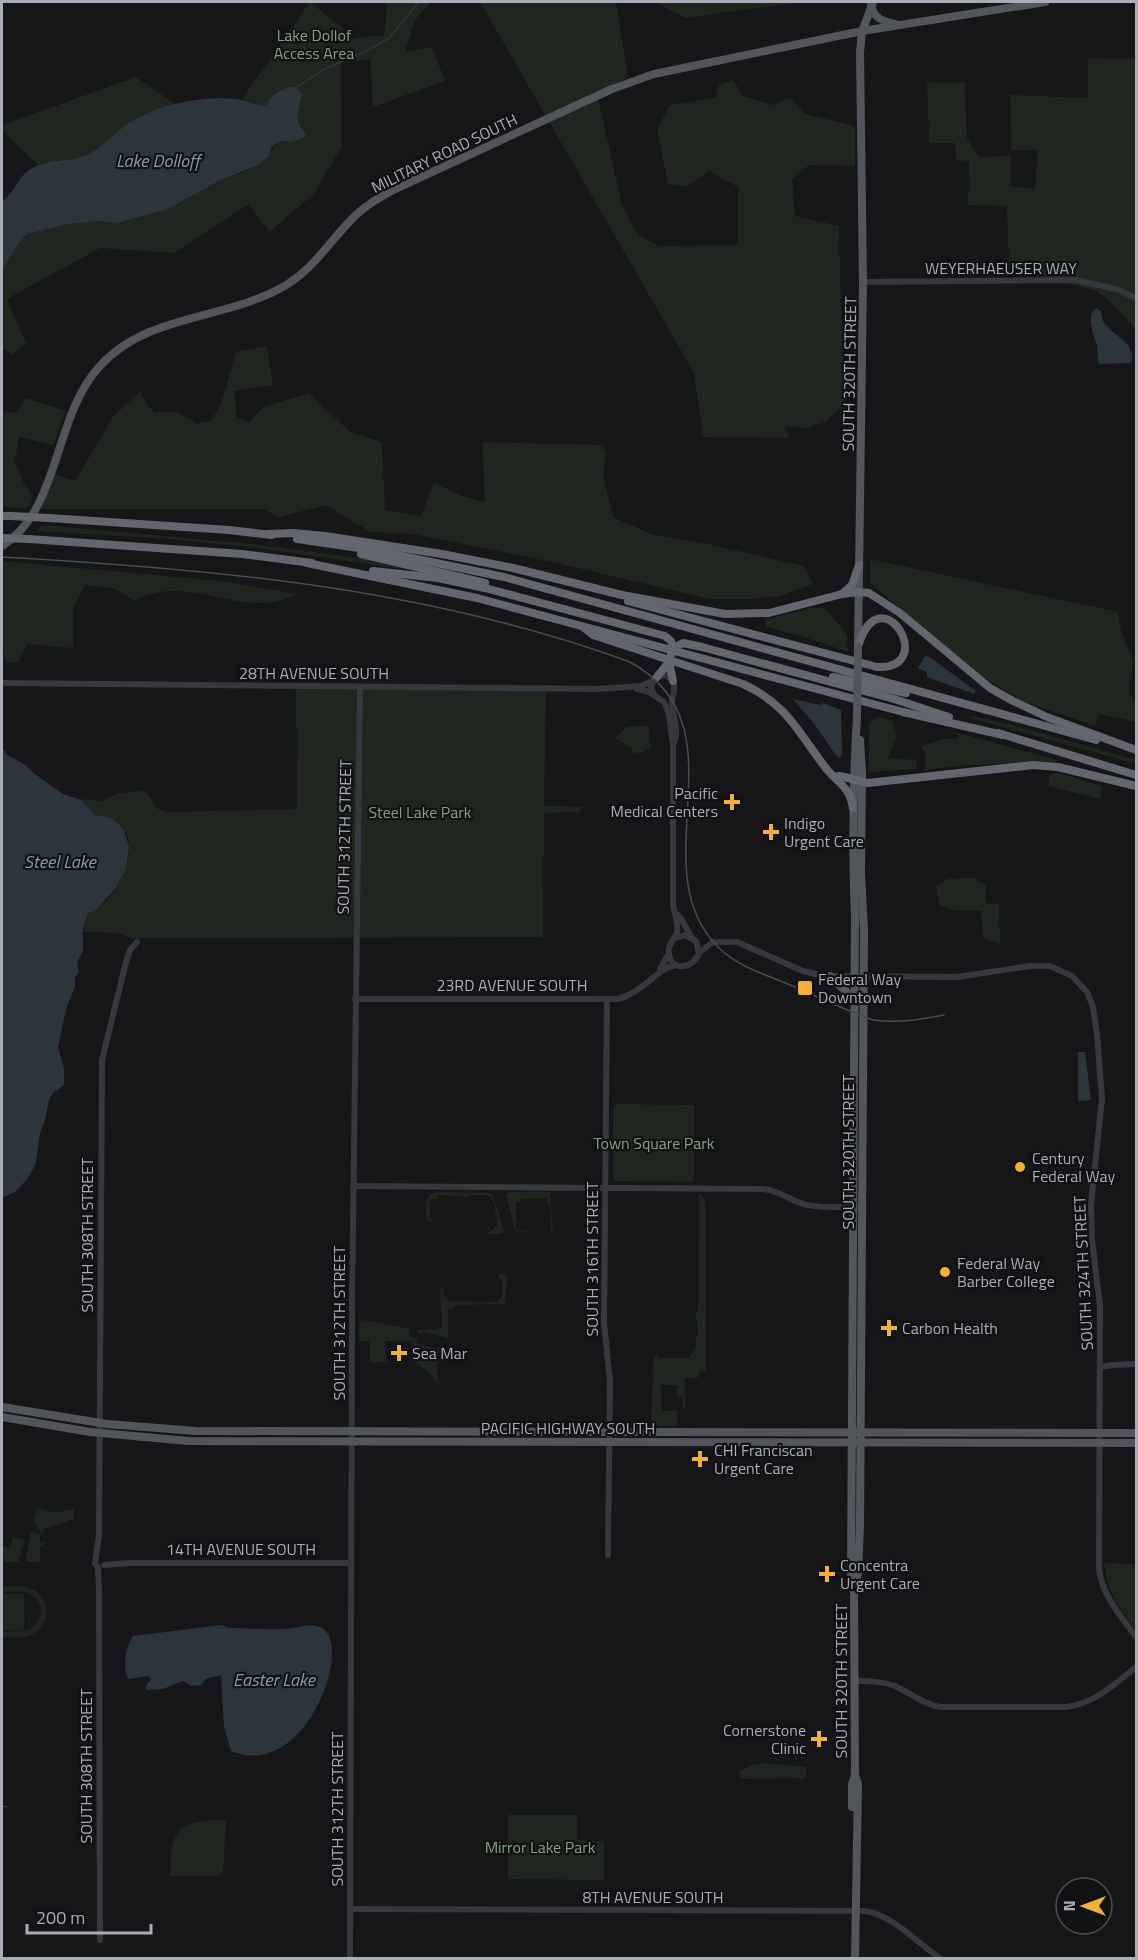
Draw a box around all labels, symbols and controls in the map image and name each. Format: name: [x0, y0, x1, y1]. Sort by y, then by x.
park label: Lake Dollof Access Area: [274, 23, 354, 65]
street label: MILITARY ROAD SOUTH: [367, 107, 521, 199]
water label: Lake Dolloff: [116, 147, 203, 174]
street label: WEYERHAEUSER WAY: [925, 256, 1077, 280]
street label: SOUTH 320TH STREET: [836, 296, 862, 452]
street label: 28TH AVENUE SOUTH: [239, 661, 389, 685]
street label: SOUTH 312TH STREET: [331, 759, 357, 915]
place label: Pacific Medical Centers: [611, 781, 718, 823]
marker: Pacific Medical Centers: [723, 793, 741, 811]
park label: Steel Lake Park: [369, 800, 472, 824]
place label: Indigo Urgent Care: [784, 811, 864, 853]
marker: Indigo Urgent Care: [762, 823, 780, 841]
water label: Steel Lake: [24, 848, 98, 875]
place label: Federal Way Downtown: [818, 967, 901, 1009]
street label: 23RD AVENUE SOUTH: [436, 973, 588, 997]
marker: Federal Way Downtown: [796, 979, 814, 997]
street label: SOUTH 320TH STREET: [836, 1074, 860, 1229]
park label: Town Square Park: [594, 1131, 715, 1155]
place label: Century Federal Way: [1032, 1146, 1115, 1188]
street label: SOUTH 308TH STREET: [75, 1157, 99, 1312]
marker: Century Federal Way: [1013, 1160, 1027, 1174]
street label: SOUTH 316TH STREET: [580, 1181, 604, 1336]
street label: SOUTH 324TH STREET: [1067, 1194, 1099, 1351]
street label: SOUTH 312TH STREET: [327, 1245, 351, 1400]
place label: Federal Way Barber College: [957, 1251, 1055, 1293]
marker: Federal Way Barber College: [938, 1265, 952, 1279]
place label: Carbon Health: [902, 1316, 998, 1340]
marker: Carbon Health: [880, 1319, 898, 1337]
place label: Sea Mar: [412, 1341, 468, 1365]
marker: Sea Mar: [390, 1344, 408, 1362]
street label: PACIFIC HIGHWAY SOUTH: [481, 1416, 655, 1440]
place label: CHI Franciscan Urgent Care: [714, 1438, 813, 1480]
marker: CHI Franciscan Urgent Care: [691, 1450, 709, 1468]
street label: 14TH AVENUE SOUTH: [166, 1537, 316, 1561]
place label: Concentra Urgent Care: [840, 1553, 920, 1595]
marker: Concentra Urgent Care: [818, 1565, 836, 1583]
street label: SOUTH 320TH STREET: [829, 1603, 853, 1758]
water label: Easter Lake: [233, 1666, 317, 1693]
street label: SOUTH 308TH STREET: [74, 1688, 98, 1843]
place label: Cornerstone Clinic: [723, 1718, 806, 1760]
marker: Cornerstone Clinic: [810, 1730, 828, 1748]
street label: SOUTH 312TH STREET: [325, 1731, 349, 1886]
park label: Mirror Lake Park: [485, 1835, 596, 1859]
north arrow: [1054, 1876, 1114, 1936]
street label: 8TH AVENUE SOUTH: [582, 1885, 724, 1909]
scale bar: [27, 1897, 152, 1935]
text: N: [1057, 1900, 1081, 1912]
text: 200 m: [36, 1904, 85, 1931]

